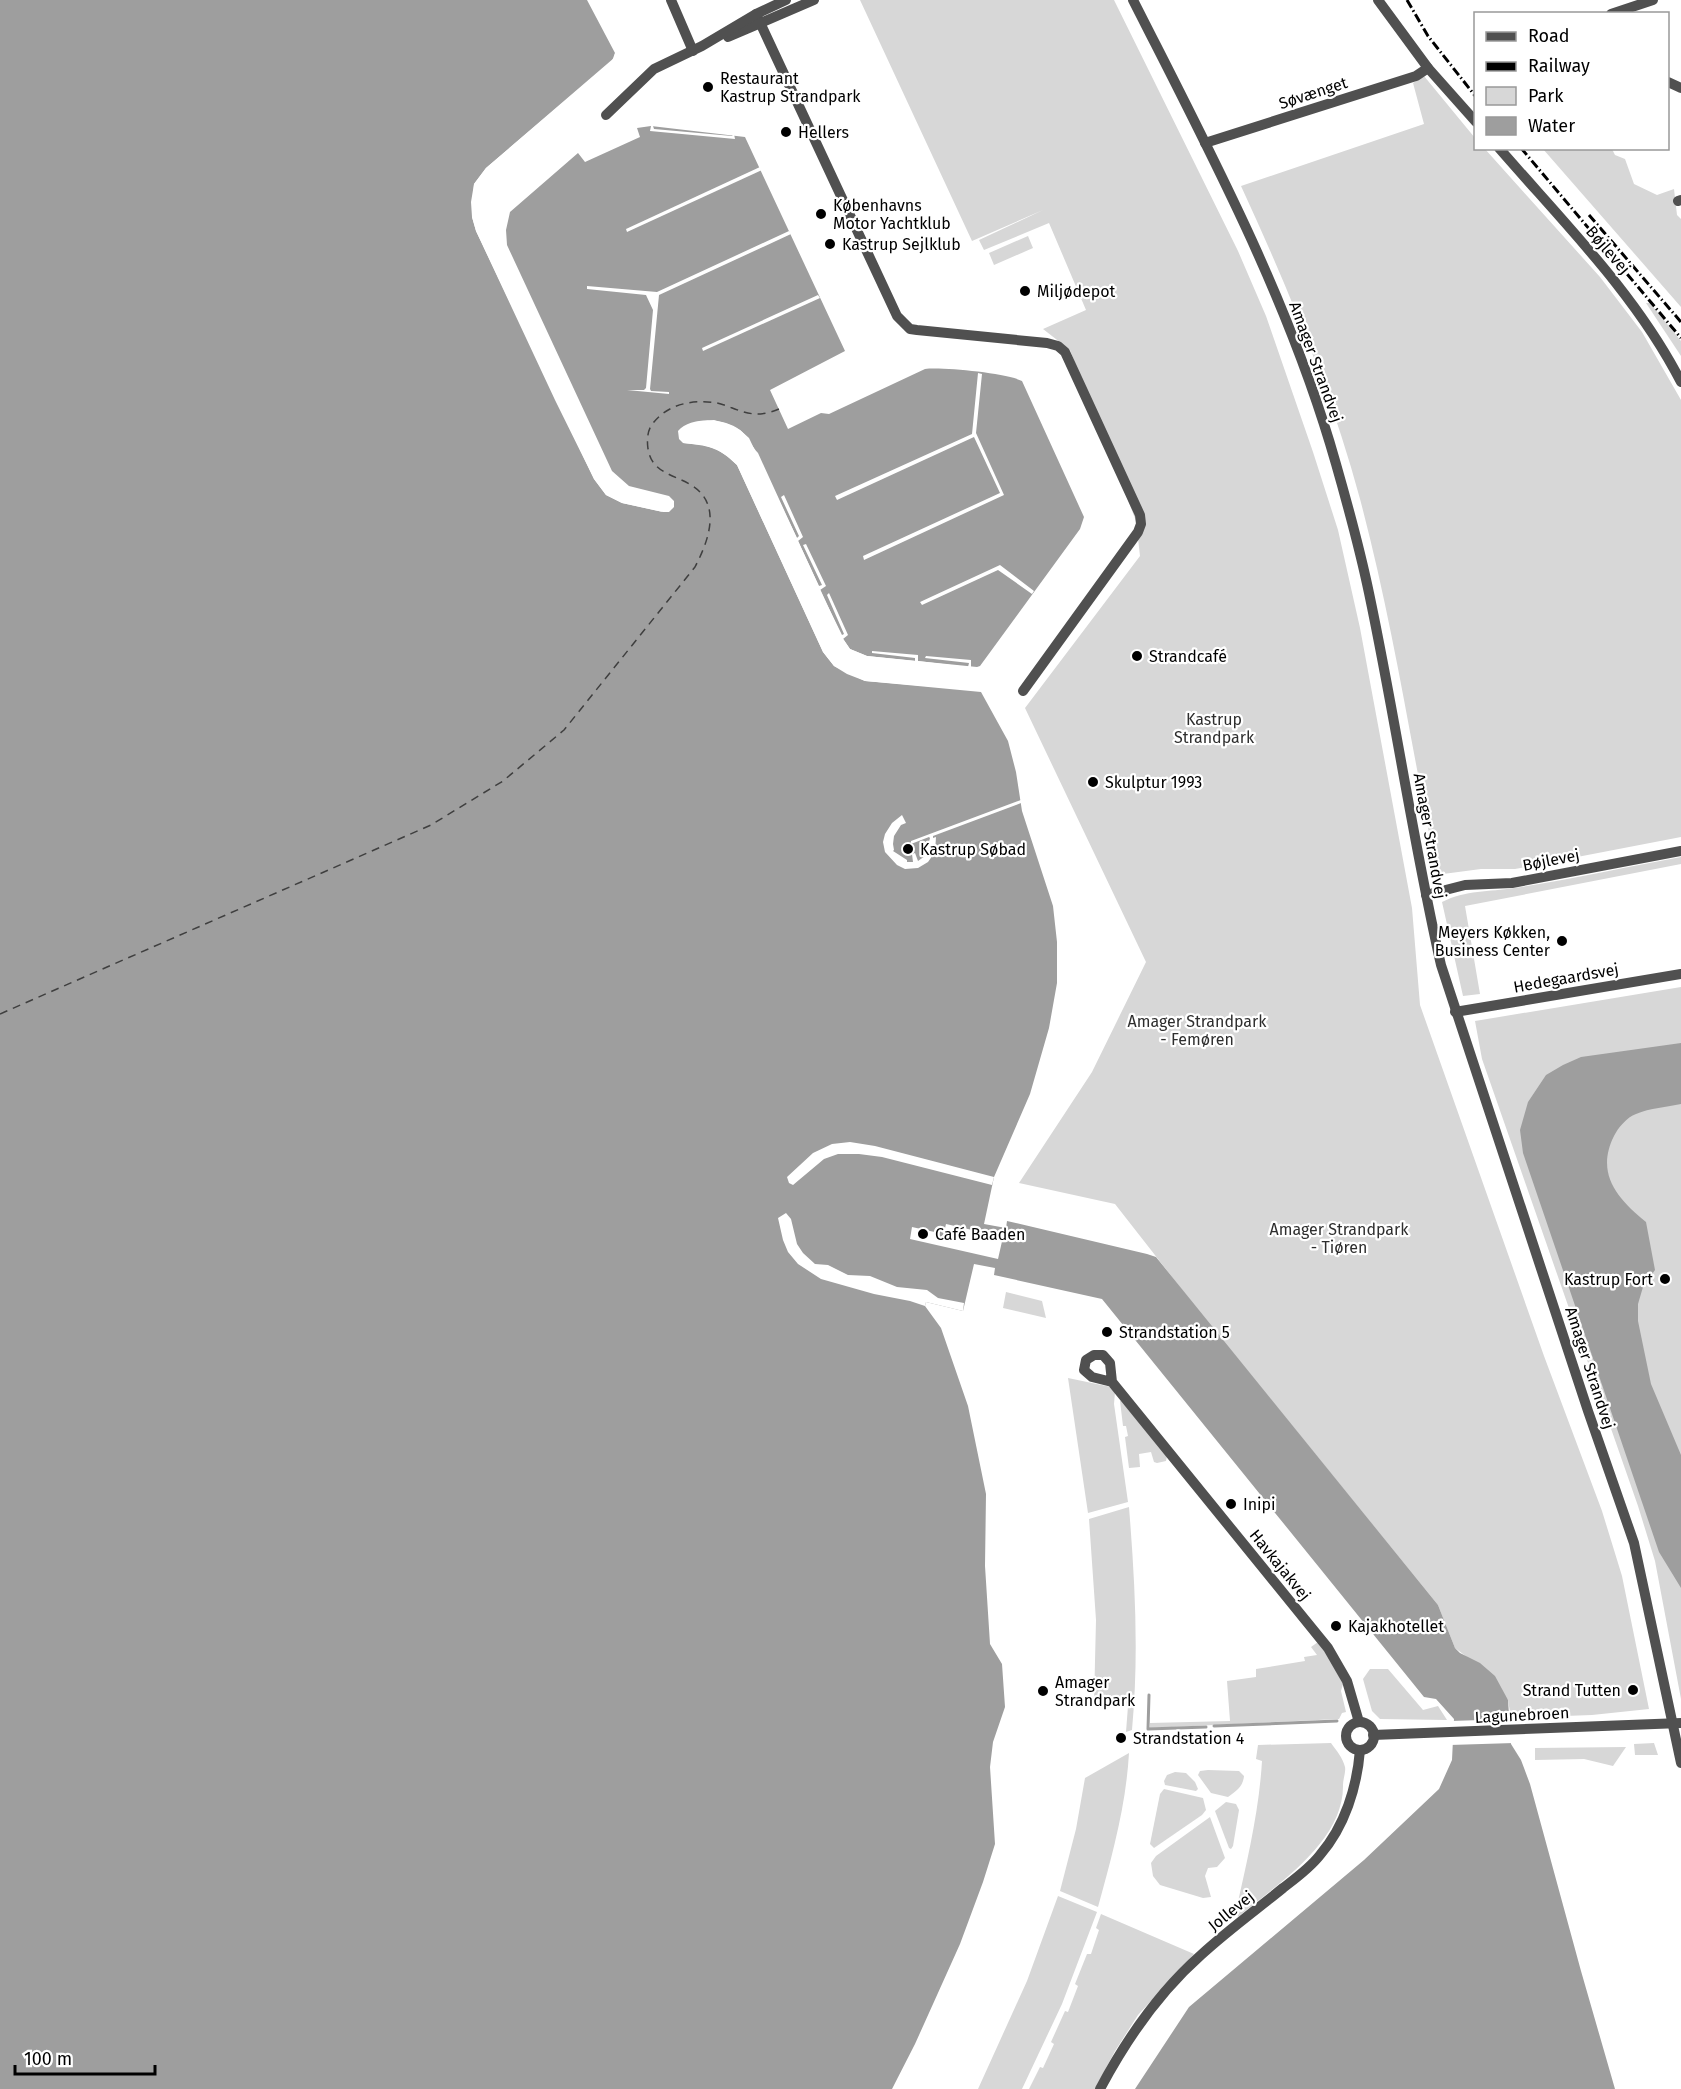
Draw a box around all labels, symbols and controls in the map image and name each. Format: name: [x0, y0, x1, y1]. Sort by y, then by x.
legend: [1474, 12, 1669, 150]
text: Road: [1528, 25, 1570, 47]
text: Railway: [1528, 55, 1590, 77]
place label: Restaurant Kastrup Strandpark: [720, 69, 861, 106]
street label: Søvænget: [1276, 73, 1350, 113]
marker: Restaurant Kastrup Strandpark: [701, 80, 715, 94]
text: Park: [1528, 85, 1564, 107]
text: Water: [1528, 115, 1575, 137]
place label: Hellers: [798, 123, 849, 142]
marker: Hellers: [779, 125, 793, 139]
place label: Københavns Motor Yachtklub: [833, 196, 951, 233]
marker: Københavns Motor Yachtklub: [814, 207, 828, 221]
street label: Bøjlevej: [1582, 222, 1634, 278]
place label: Kastrup Sejlklub: [842, 235, 961, 254]
marker: Kastrup Sejlklub: [823, 237, 837, 251]
place label: Miljødepot: [1037, 282, 1116, 301]
marker: Miljødepot: [1018, 284, 1032, 298]
street label: Amager Strandvej: [1285, 299, 1347, 425]
place label: Strandcafé: [1149, 647, 1227, 666]
marker: Strandcafé: [1130, 649, 1144, 663]
park label: Kastrup Strandpark: [1174, 710, 1255, 747]
street label: Amager Strandvej: [1410, 772, 1450, 900]
place label: Skulptur 1993: [1105, 773, 1202, 792]
marker: Skulptur 1993: [1086, 775, 1100, 789]
place label: Kastrup Søbad: [920, 840, 1026, 859]
marker: Kastrup Søbad: [901, 842, 915, 856]
street label: Bøjlevej: [1521, 845, 1581, 875]
place label: Meyers Køkken, Business Center: [1435, 923, 1551, 960]
marker: Meyers Køkken, Business Center: [1555, 934, 1569, 948]
street label: Hedegaardsvej: [1512, 959, 1620, 997]
park label: Amager Strandpark - Femøren: [1128, 1012, 1267, 1049]
park label: Amager Strandpark - Tiøren: [1270, 1220, 1409, 1257]
place label: Café Baaden: [935, 1225, 1025, 1244]
marker: Café Baaden: [916, 1227, 930, 1241]
place label: Kastrup Fort: [1564, 1270, 1653, 1289]
marker: Kastrup Fort: [1658, 1272, 1672, 1286]
street label: Amager Strandvej: [1561, 1304, 1619, 1432]
place label: Strandstation 5: [1119, 1323, 1230, 1342]
marker: Strandstation 5: [1100, 1325, 1114, 1339]
place label: Inipi: [1243, 1495, 1276, 1514]
marker: Inipi: [1224, 1497, 1238, 1511]
street label: Havkajakvej: [1246, 1526, 1314, 1604]
place label: Kajakhotellet: [1348, 1617, 1444, 1636]
marker: Kajakhotellet: [1329, 1619, 1343, 1633]
place label: Amager Strandpark: [1055, 1673, 1136, 1710]
place label: Strand Tutten: [1523, 1681, 1621, 1700]
marker: Strand Tutten: [1626, 1683, 1640, 1697]
marker: Amager Strandpark: [1036, 1684, 1050, 1698]
street label: Lagunebroen: [1474, 1703, 1570, 1727]
place label: Strandstation 4: [1133, 1729, 1245, 1748]
marker: Strandstation 4: [1114, 1731, 1128, 1745]
street label: Jollevej: [1204, 1887, 1258, 1935]
scale bar: [15, 2038, 154, 2076]
text: 100 m: [24, 2048, 72, 2070]

